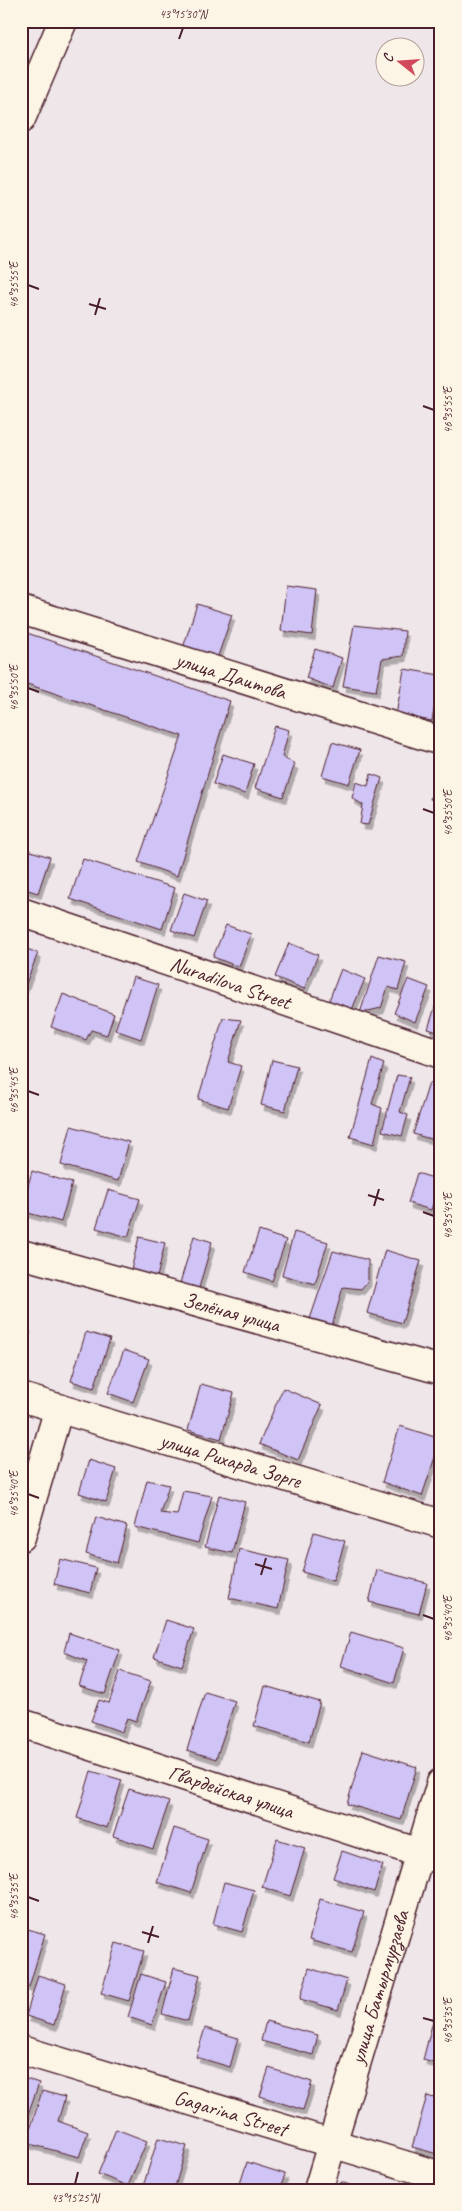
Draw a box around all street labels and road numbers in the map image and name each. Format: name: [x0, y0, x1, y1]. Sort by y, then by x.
street label: улица Даитова: [171, 646, 291, 705]
street label: Nuradilova Street: [167, 950, 296, 1016]
street label: Зелёная улица: [180, 1286, 284, 1338]
street label: улица Рихарда Зорге: [155, 1426, 305, 1494]
street label: Гвардейская улица: [165, 1759, 298, 1825]
street label: улица Батырмурзаева: [343, 1905, 415, 2069]
street label: Gagarina Street: [171, 2084, 293, 2143]

